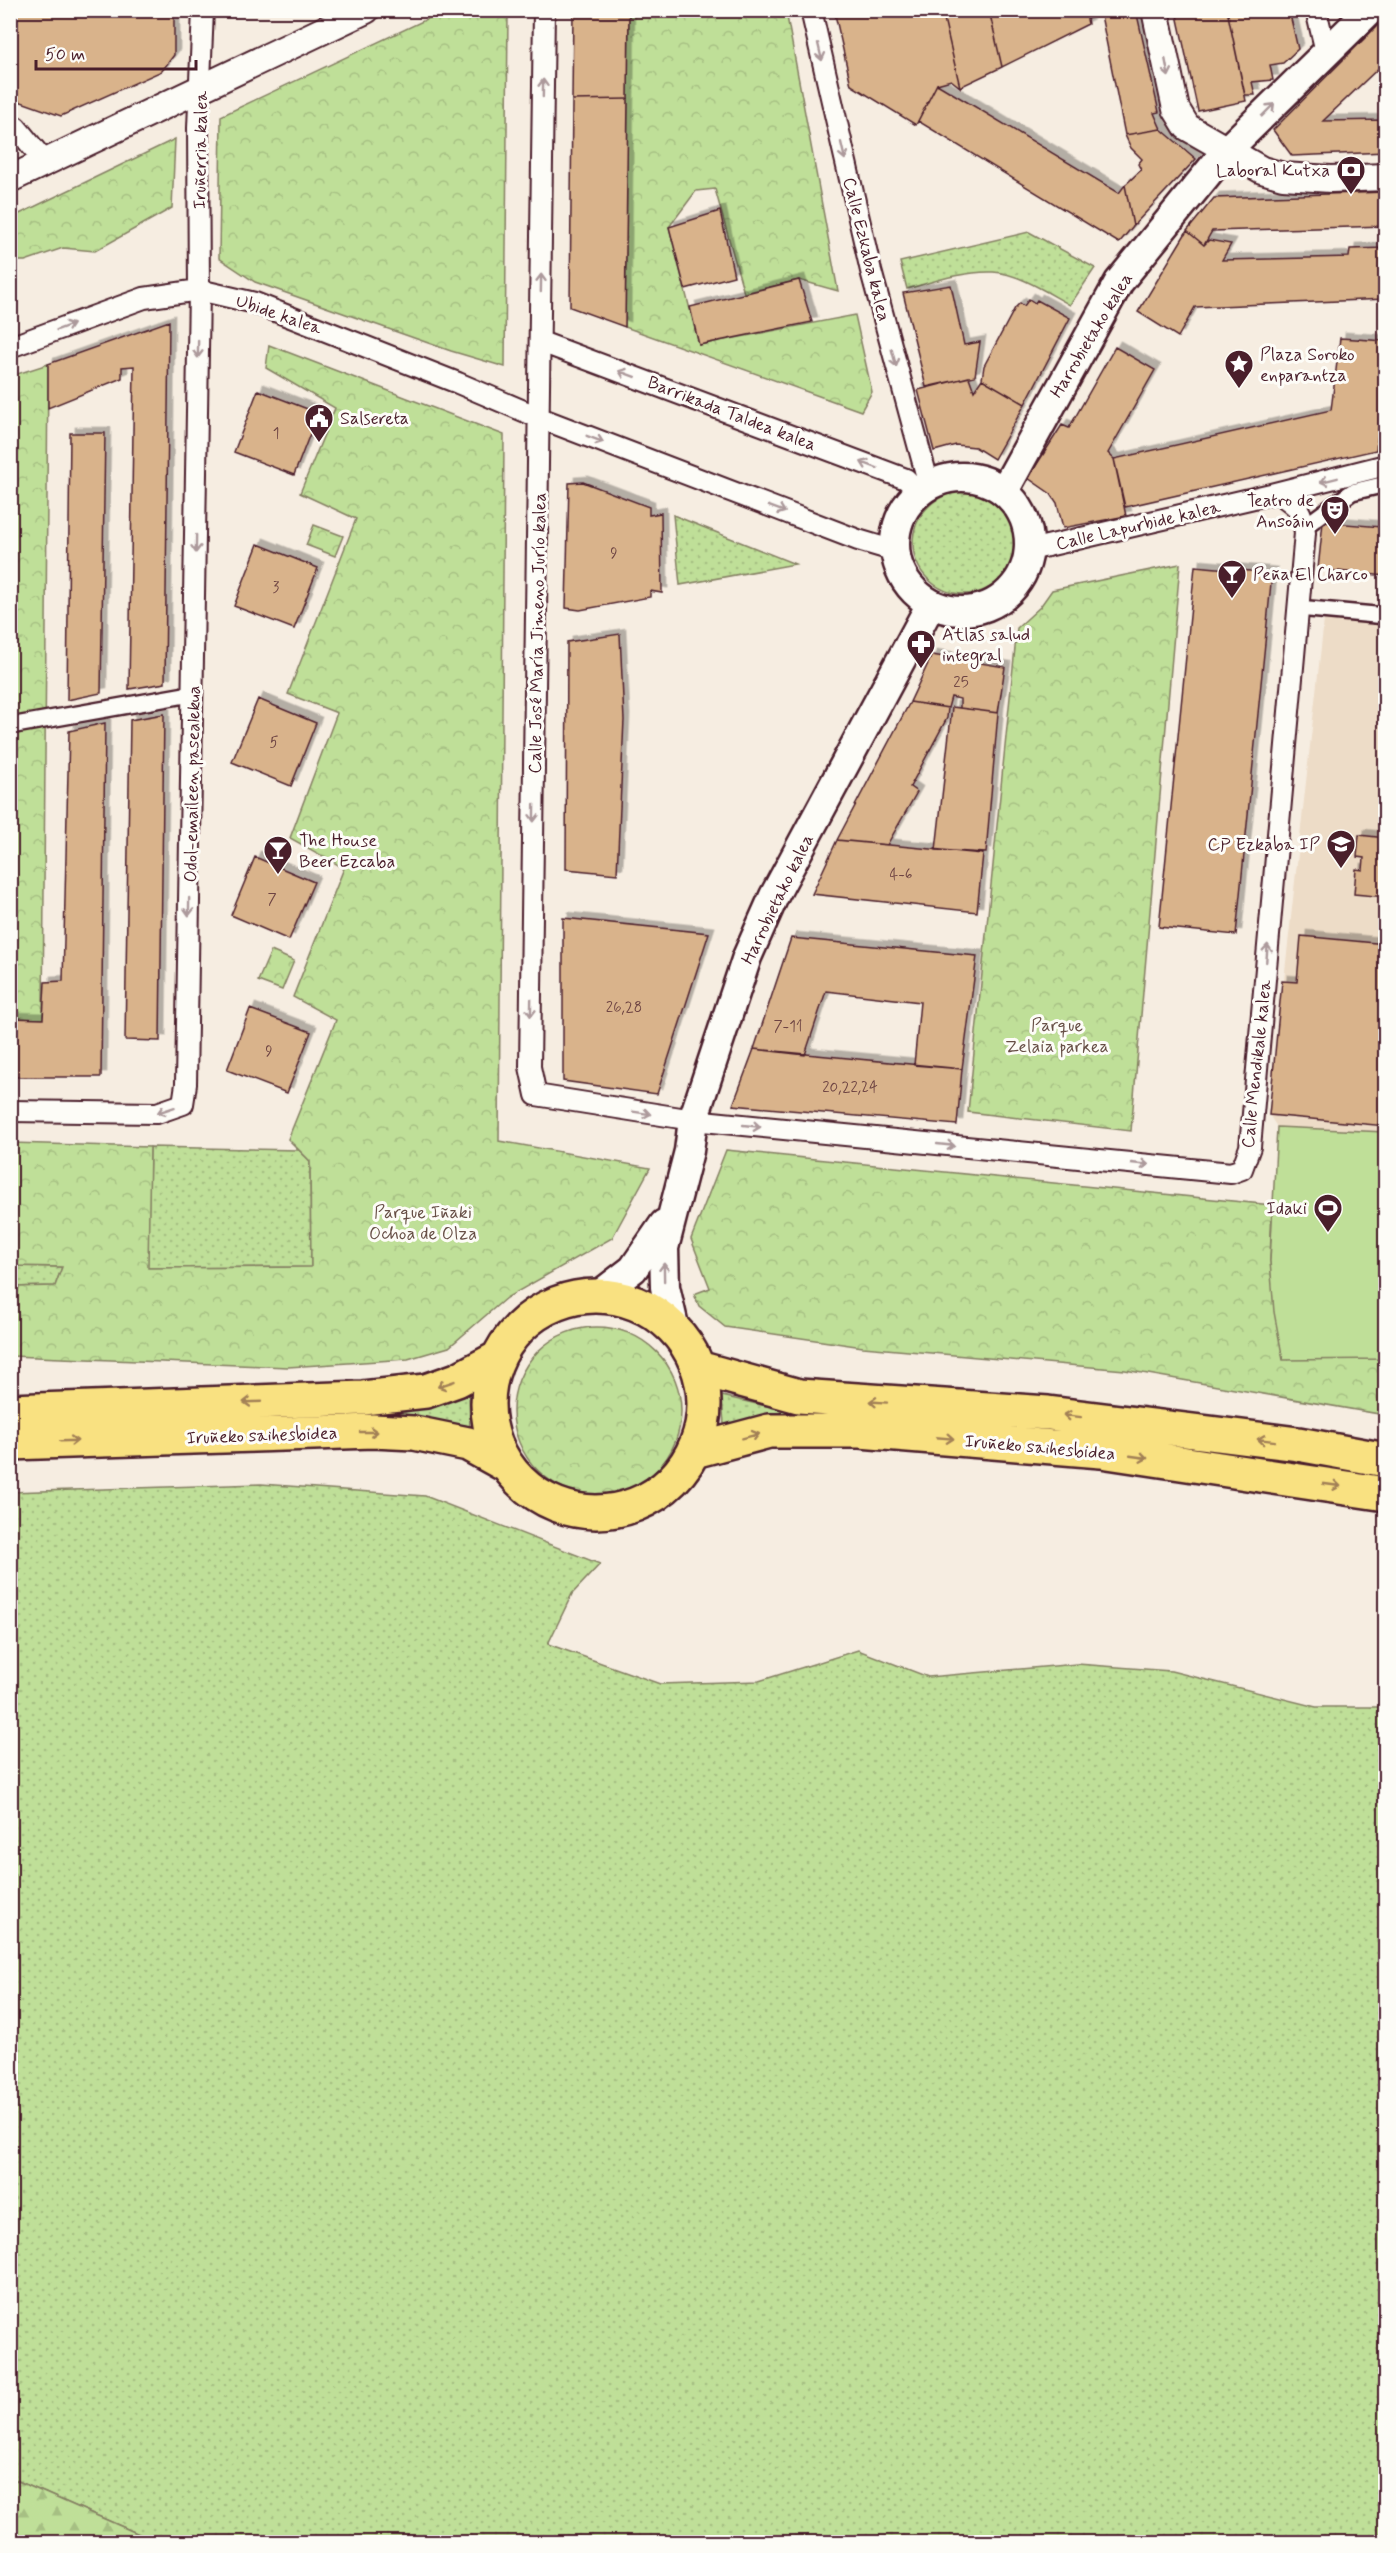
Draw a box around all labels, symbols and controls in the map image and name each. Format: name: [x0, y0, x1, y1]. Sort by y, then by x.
scale bar: [36, 33, 196, 71]
text: 50 m: [45, 43, 85, 67]
one-way arrow: [815, 43, 827, 62]
one-way arrow: [1162, 58, 1173, 77]
one-way arrow: [537, 79, 549, 99]
street label: Iruñerria kalea: [188, 90, 214, 209]
one-way arrow: [1261, 103, 1276, 117]
one-way arrow: [838, 141, 849, 160]
bank icon: Laboral Kutxa: [1335, 154, 1367, 196]
place label: Laboral Kutxa: [1216, 159, 1330, 183]
street label: Calle Ezkaba kalea: [837, 175, 896, 324]
street label: Harrobietako kalea: [1045, 268, 1139, 403]
one-way arrow: [535, 274, 547, 294]
street label: Ubide kalea: [233, 289, 325, 341]
one-way arrow: [56, 321, 74, 332]
one-way arrow: [193, 338, 204, 358]
place label: Plaza Soroko enparantza: [1260, 343, 1355, 388]
one-way arrow: [889, 348, 900, 367]
place icon: Plaza Soroko enparantza: [1223, 348, 1255, 390]
one-way arrow: [618, 368, 637, 379]
street label: Barrikada Taldea kalea: [644, 371, 819, 457]
public building icon: Salsereta: [303, 402, 335, 444]
place label: Salsereta: [340, 407, 409, 431]
house number: 1: [273, 424, 279, 444]
one-way arrow: [585, 434, 603, 445]
one-way arrow: [860, 458, 879, 469]
one-way arrow: [1320, 474, 1339, 486]
place label: Teatro de Ansoáin: [1247, 489, 1314, 534]
street label: Calle José María Jimeno Jurío kalea: [524, 492, 552, 774]
theatre icon: Teatro de Ansoáin: [1319, 494, 1351, 536]
street label: Calle Lapurbide kalea: [1054, 495, 1223, 557]
one-way arrow: [767, 504, 786, 515]
one-way arrow: [190, 533, 201, 553]
house number: 9: [610, 544, 618, 564]
bar icon: Peña El Charco: [1216, 558, 1248, 600]
place label: Peña El Charco: [1253, 563, 1368, 587]
house number: 3: [273, 578, 280, 598]
place label: Atlas salud integral: [942, 623, 1030, 669]
pharmacy icon: Atlas salud integral: [905, 628, 937, 670]
house number: 25: [953, 673, 969, 693]
street label: Odol-emaileen pasealekua: [179, 685, 207, 883]
house number: 5: [269, 733, 279, 753]
one-way arrow: [528, 802, 539, 822]
school or university icon: CP Ezkaba IP: [1325, 828, 1357, 870]
place label: The House Beer Ezcaba: [299, 829, 395, 874]
street label: Harrobietako kalea: [736, 830, 820, 969]
place label: CP Ezkaba IP: [1207, 833, 1320, 857]
bar icon: The House Beer Ezcaba: [262, 834, 294, 876]
house number: 4-6: [889, 865, 913, 885]
house number: 7: [267, 890, 277, 910]
one-way arrow: [184, 896, 195, 916]
one-way arrow: [1262, 944, 1273, 963]
street label: Calle Mendikale kalea: [1236, 979, 1278, 1149]
one-way arrow: [525, 997, 536, 1017]
house number: 26,28: [606, 998, 642, 1018]
park label: Parque Zelaia parkea: [1005, 1014, 1109, 1059]
house number: 7-11: [774, 1017, 802, 1037]
house number: 9: [265, 1042, 273, 1062]
house number: 20,22,24: [822, 1078, 878, 1098]
one-way arrow: [156, 1105, 175, 1116]
one-way arrow: [631, 1107, 651, 1118]
one-way arrow: [741, 1121, 761, 1132]
one-way arrow: [935, 1140, 955, 1151]
one-way arrow: [1129, 1159, 1149, 1170]
sports icon: Idaki: [1312, 1192, 1344, 1234]
place label: Idaki: [1266, 1197, 1307, 1221]
park label: Parque Iñaki Ochoa de Olza: [369, 1201, 477, 1246]
one-way arrow: [658, 1263, 670, 1283]
one-way arrow: [437, 1379, 456, 1390]
one-way arrow: [868, 1396, 888, 1407]
one-way arrow: [243, 1397, 263, 1408]
one-way arrow: [1063, 1411, 1083, 1422]
street label: Iruñeko saihesbidea: [186, 1421, 338, 1451]
one-way arrow: [358, 1426, 378, 1438]
street label: Iruñeko saihesbidea: [964, 1429, 1116, 1467]
one-way arrow: [741, 1430, 760, 1441]
one-way arrow: [934, 1433, 954, 1444]
one-way arrow: [1256, 1435, 1276, 1446]
one-way arrow: [58, 1436, 78, 1447]
one-way arrow: [1128, 1451, 1148, 1462]
one-way arrow: [1322, 1479, 1341, 1490]

